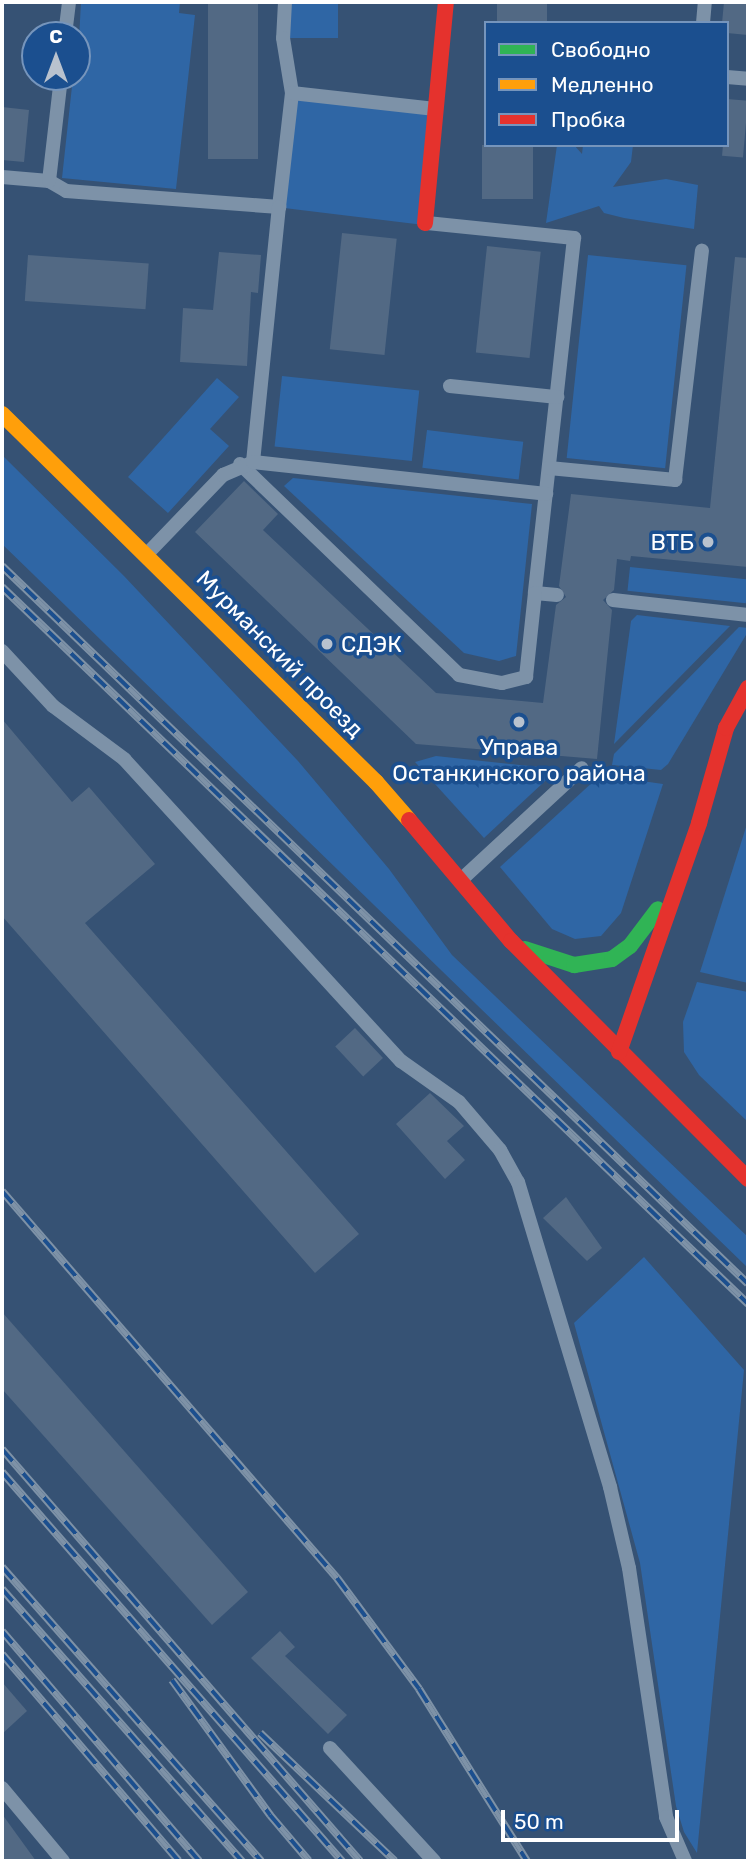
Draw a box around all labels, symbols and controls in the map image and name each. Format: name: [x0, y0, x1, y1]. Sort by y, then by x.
north arrow: [21, 21, 91, 91]
legend: [484, 21, 729, 147]
text: С: [49, 25, 63, 48]
text: Свободно: [551, 37, 651, 62]
text: Медленно: [551, 72, 654, 97]
text: Пробка: [551, 107, 626, 132]
place label: ВТБ: [651, 528, 694, 556]
marker: ВТБ: [700, 534, 716, 550]
street label: Мурманский проезд: [191, 565, 369, 743]
place label: СДЭК: [341, 630, 402, 658]
marker: СДЭК: [319, 636, 335, 652]
marker: Управа Останкинского района: [511, 714, 527, 730]
place label: Управа Останкинского района: [392, 733, 646, 787]
scale bar: [505, 1797, 684, 1841]
text: 50 m: [514, 1809, 564, 1834]

